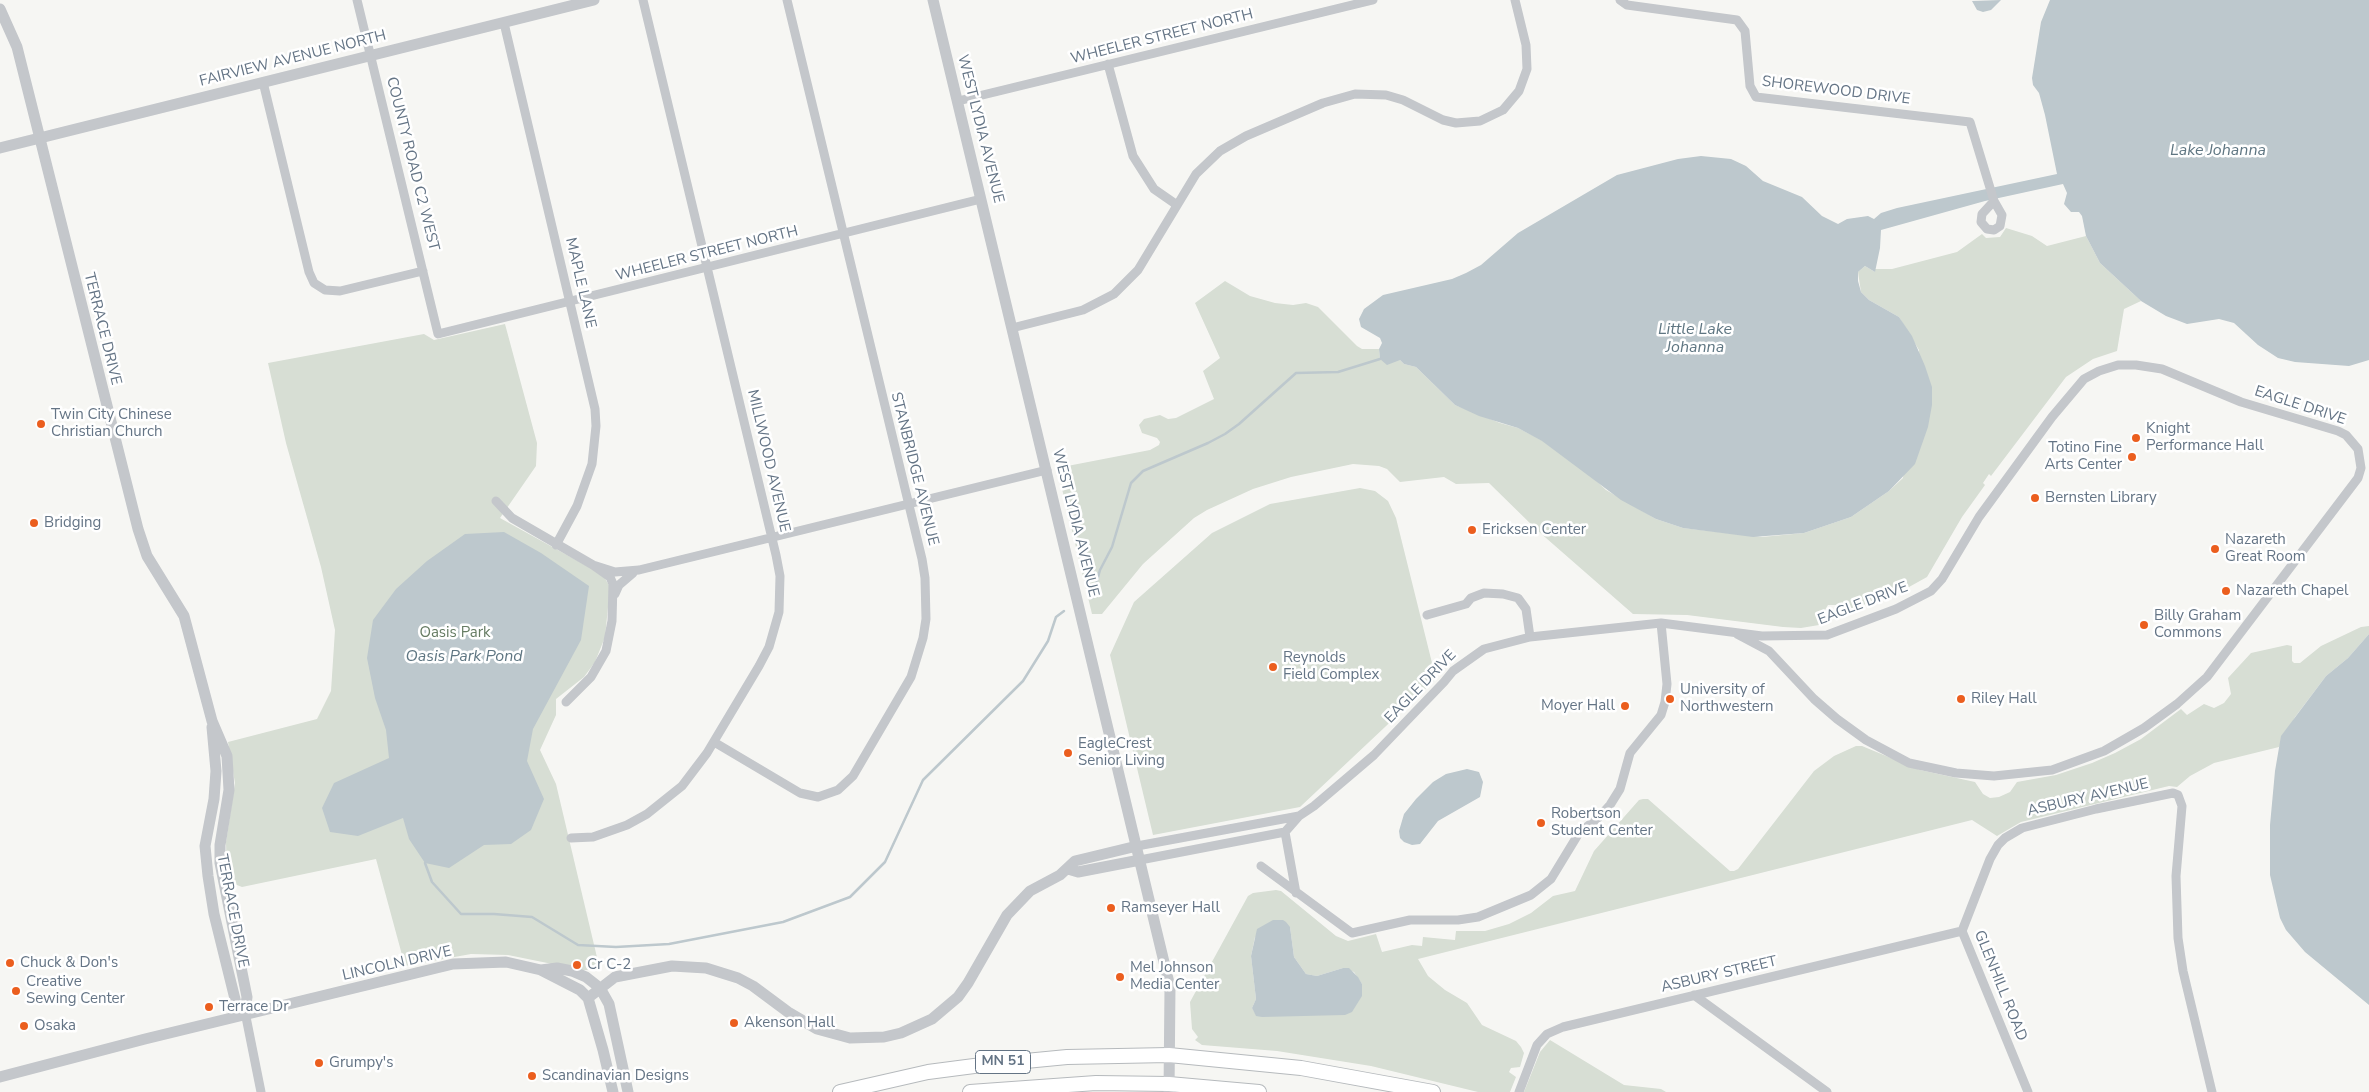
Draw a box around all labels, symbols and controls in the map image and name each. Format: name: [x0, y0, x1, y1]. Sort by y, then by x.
street label: WHEELER STREET NORTH: [1069, 6, 1255, 68]
street label: FAIRVIEW AVENUE NORTH: [198, 27, 388, 91]
street label: WEST LYDIA AVENUE: [953, 53, 1007, 205]
street label: SHOREWOOD DRIVE: [1761, 73, 1911, 109]
street label: COUNTY ROAD C2 WEST: [382, 75, 442, 253]
water label: Lake Johanna: [2170, 141, 2266, 161]
street label: WHEELER STREET NORTH: [614, 223, 800, 285]
street label: MAPLE LANE: [561, 236, 599, 330]
street label: TERRACE DRIVE: [79, 271, 125, 387]
water label: Little Lake Johanna: [1658, 320, 1732, 358]
street label: EAGLE DRIVE: [2252, 383, 2348, 429]
street label: MILLWOOD AVENUE: [743, 388, 793, 534]
street label: STANBRIDGE AVENUE: [886, 390, 942, 548]
place label: Twin City Chinese Christian Church: [51, 406, 172, 441]
marker: Twin City Chinese Christian Church: [35, 418, 47, 430]
place label: Knight Performance Hall: [2146, 420, 2264, 455]
marker: Knight Performance Hall: [2130, 432, 2142, 444]
place label: Totino Fine Arts Center: [2044, 439, 2122, 474]
street label: WEST LYDIA AVENUE: [1048, 447, 1102, 599]
marker: Totino Fine Arts Center: [2126, 451, 2138, 463]
place label: Bernsten Library: [2045, 489, 2157, 507]
marker: Bernsten Library: [2029, 492, 2041, 504]
place label: Bridging: [44, 514, 101, 532]
marker: Bridging: [28, 517, 40, 529]
place label: Ericksen Center: [1482, 521, 1586, 539]
marker: Ericksen Center: [1466, 524, 1478, 536]
place label: Nazareth Great Room: [2225, 531, 2306, 566]
marker: Nazareth Great Room: [2209, 543, 2221, 555]
street label: EAGLE DRIVE: [1815, 579, 1911, 629]
place label: Nazareth Chapel: [2236, 582, 2348, 600]
marker: Nazareth Chapel: [2220, 585, 2232, 597]
place label: Billy Graham Commons: [2154, 607, 2241, 642]
marker: Billy Graham Commons: [2138, 619, 2150, 631]
park label: Oasis Park: [419, 624, 491, 642]
water label: Oasis Park Pond: [405, 647, 523, 667]
street label: EAGLE DRIVE: [1382, 647, 1460, 727]
place label: Reynolds Field Complex: [1283, 649, 1379, 684]
marker: Reynolds Field Complex: [1267, 661, 1279, 673]
place label: University of Northwestern: [1680, 681, 1774, 716]
place label: Riley Hall: [1971, 690, 2037, 708]
marker: University of Northwestern: [1664, 693, 1676, 705]
marker: Riley Hall: [1955, 693, 1967, 705]
place label: Moyer Hall: [1541, 697, 1615, 715]
marker: Moyer Hall: [1619, 700, 1631, 712]
place label: EagleCrest Senior Living: [1078, 735, 1165, 770]
marker: EagleCrest Senior Living: [1062, 747, 1074, 759]
street label: ASBURY AVENUE: [2026, 775, 2150, 821]
place label: Robertson Student Center: [1551, 805, 1653, 840]
marker: Robertson Student Center: [1535, 817, 1547, 829]
street label: TERRACE DRIVE: [212, 853, 252, 969]
place label: Ramseyer Hall: [1121, 899, 1220, 917]
marker: Ramseyer Hall: [1105, 902, 1117, 914]
street label: GLENHILL ROAD: [1970, 928, 2030, 1044]
street label: LINCOLN DRIVE: [341, 943, 453, 985]
street label: ASBURY STREET: [1659, 953, 1779, 997]
place label: Chuck & Don's: [20, 954, 118, 972]
place label: Cr C-2: [587, 956, 631, 974]
marker: Chuck & Don's: [4, 957, 16, 969]
marker: Cr C-2: [571, 959, 583, 971]
place label: Mel Johnson Media Center: [1130, 959, 1219, 994]
marker: Mel Johnson Media Center: [1114, 971, 1126, 983]
place label: Creative Sewing Center: [26, 973, 125, 1008]
marker: Creative Sewing Center: [10, 985, 22, 997]
place label: Terrace Dr: [219, 998, 289, 1016]
marker: Terrace Dr: [203, 1001, 215, 1013]
place label: Akenson Hall: [744, 1014, 835, 1032]
place label: Osaka: [34, 1017, 76, 1035]
marker: Akenson Hall: [728, 1017, 740, 1029]
marker: Osaka: [18, 1020, 30, 1032]
road number: MN 51: [976, 1050, 1030, 1074]
place label: Grumpy's: [329, 1054, 393, 1072]
marker: Grumpy's: [313, 1057, 325, 1069]
place label: Scandinavian Designs: [542, 1067, 689, 1085]
marker: Scandinavian Designs: [526, 1070, 538, 1082]

